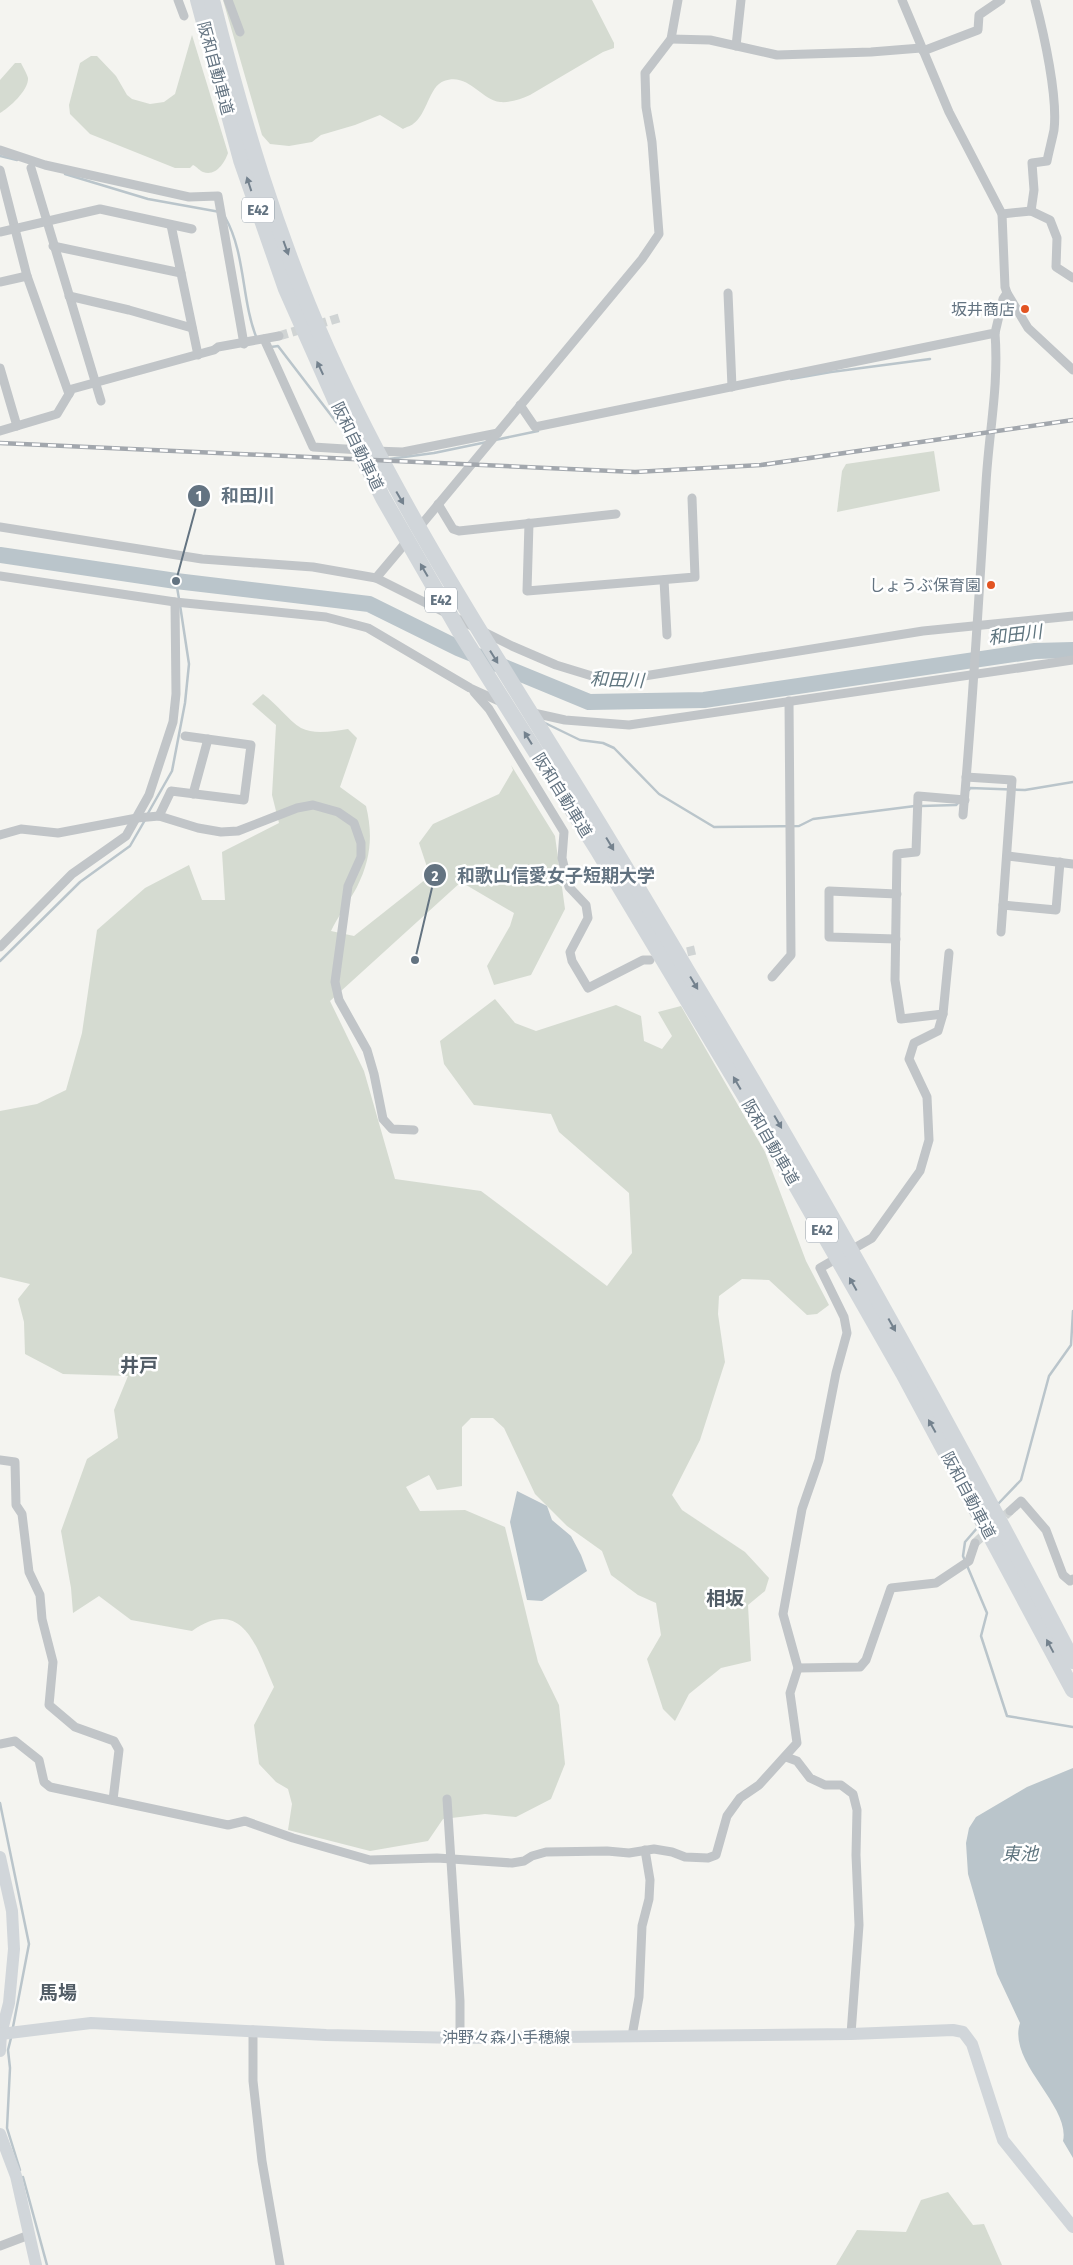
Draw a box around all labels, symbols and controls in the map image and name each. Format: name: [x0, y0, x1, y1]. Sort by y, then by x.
street label: 阪和自動車道: [194, 19, 237, 117]
one-way arrow: [245, 177, 252, 192]
road number: E42: [242, 198, 274, 222]
one-way arrow: [282, 241, 290, 256]
place label: 坂井商店: [951, 300, 1015, 319]
marker: 坂井商店: [1019, 303, 1031, 315]
one-way arrow: [316, 361, 324, 376]
street label: 阪和自動車道: [328, 399, 387, 494]
callout: 和田川: [186, 479, 285, 512]
text: 和田川: [221, 485, 275, 507]
text: 1: [196, 487, 202, 505]
one-way arrow: [396, 491, 405, 505]
one-way arrow: [420, 563, 428, 578]
place label: しょうぶ保育園: [869, 576, 981, 595]
marker: しょうぶ保育園: [985, 579, 997, 591]
road number: E42: [425, 588, 457, 612]
water label: 和田川: [987, 621, 1045, 649]
one-way arrow: [490, 651, 499, 664]
water label: 和田川: [590, 668, 646, 692]
one-way arrow: [523, 732, 532, 745]
street label: 阪和自動車道: [529, 750, 596, 841]
one-way arrow: [605, 837, 615, 850]
callout: 和歌山信愛女子短期大学: [422, 859, 665, 892]
text: 和歌山信愛女子短期大学: [457, 865, 655, 887]
text: 2: [431, 867, 439, 885]
one-way arrow: [690, 976, 699, 989]
one-way arrow: [733, 1076, 742, 1089]
street label: 阪和自動車道: [738, 1096, 803, 1189]
one-way arrow: [773, 1116, 782, 1129]
road number: E42: [806, 1218, 838, 1242]
one-way arrow: [849, 1277, 857, 1292]
one-way arrow: [888, 1317, 896, 1332]
district label: 井戸: [120, 1354, 158, 1377]
one-way arrow: [928, 1419, 936, 1434]
street label: 阪和自動車道: [938, 1448, 999, 1542]
district label: 相坂: [706, 1587, 744, 1610]
one-way arrow: [1046, 1639, 1054, 1654]
water label: 東池: [1002, 1843, 1040, 1865]
district label: 馬場: [39, 1981, 77, 2004]
street label: 沖野々森小手穂線: [442, 2028, 570, 2047]

